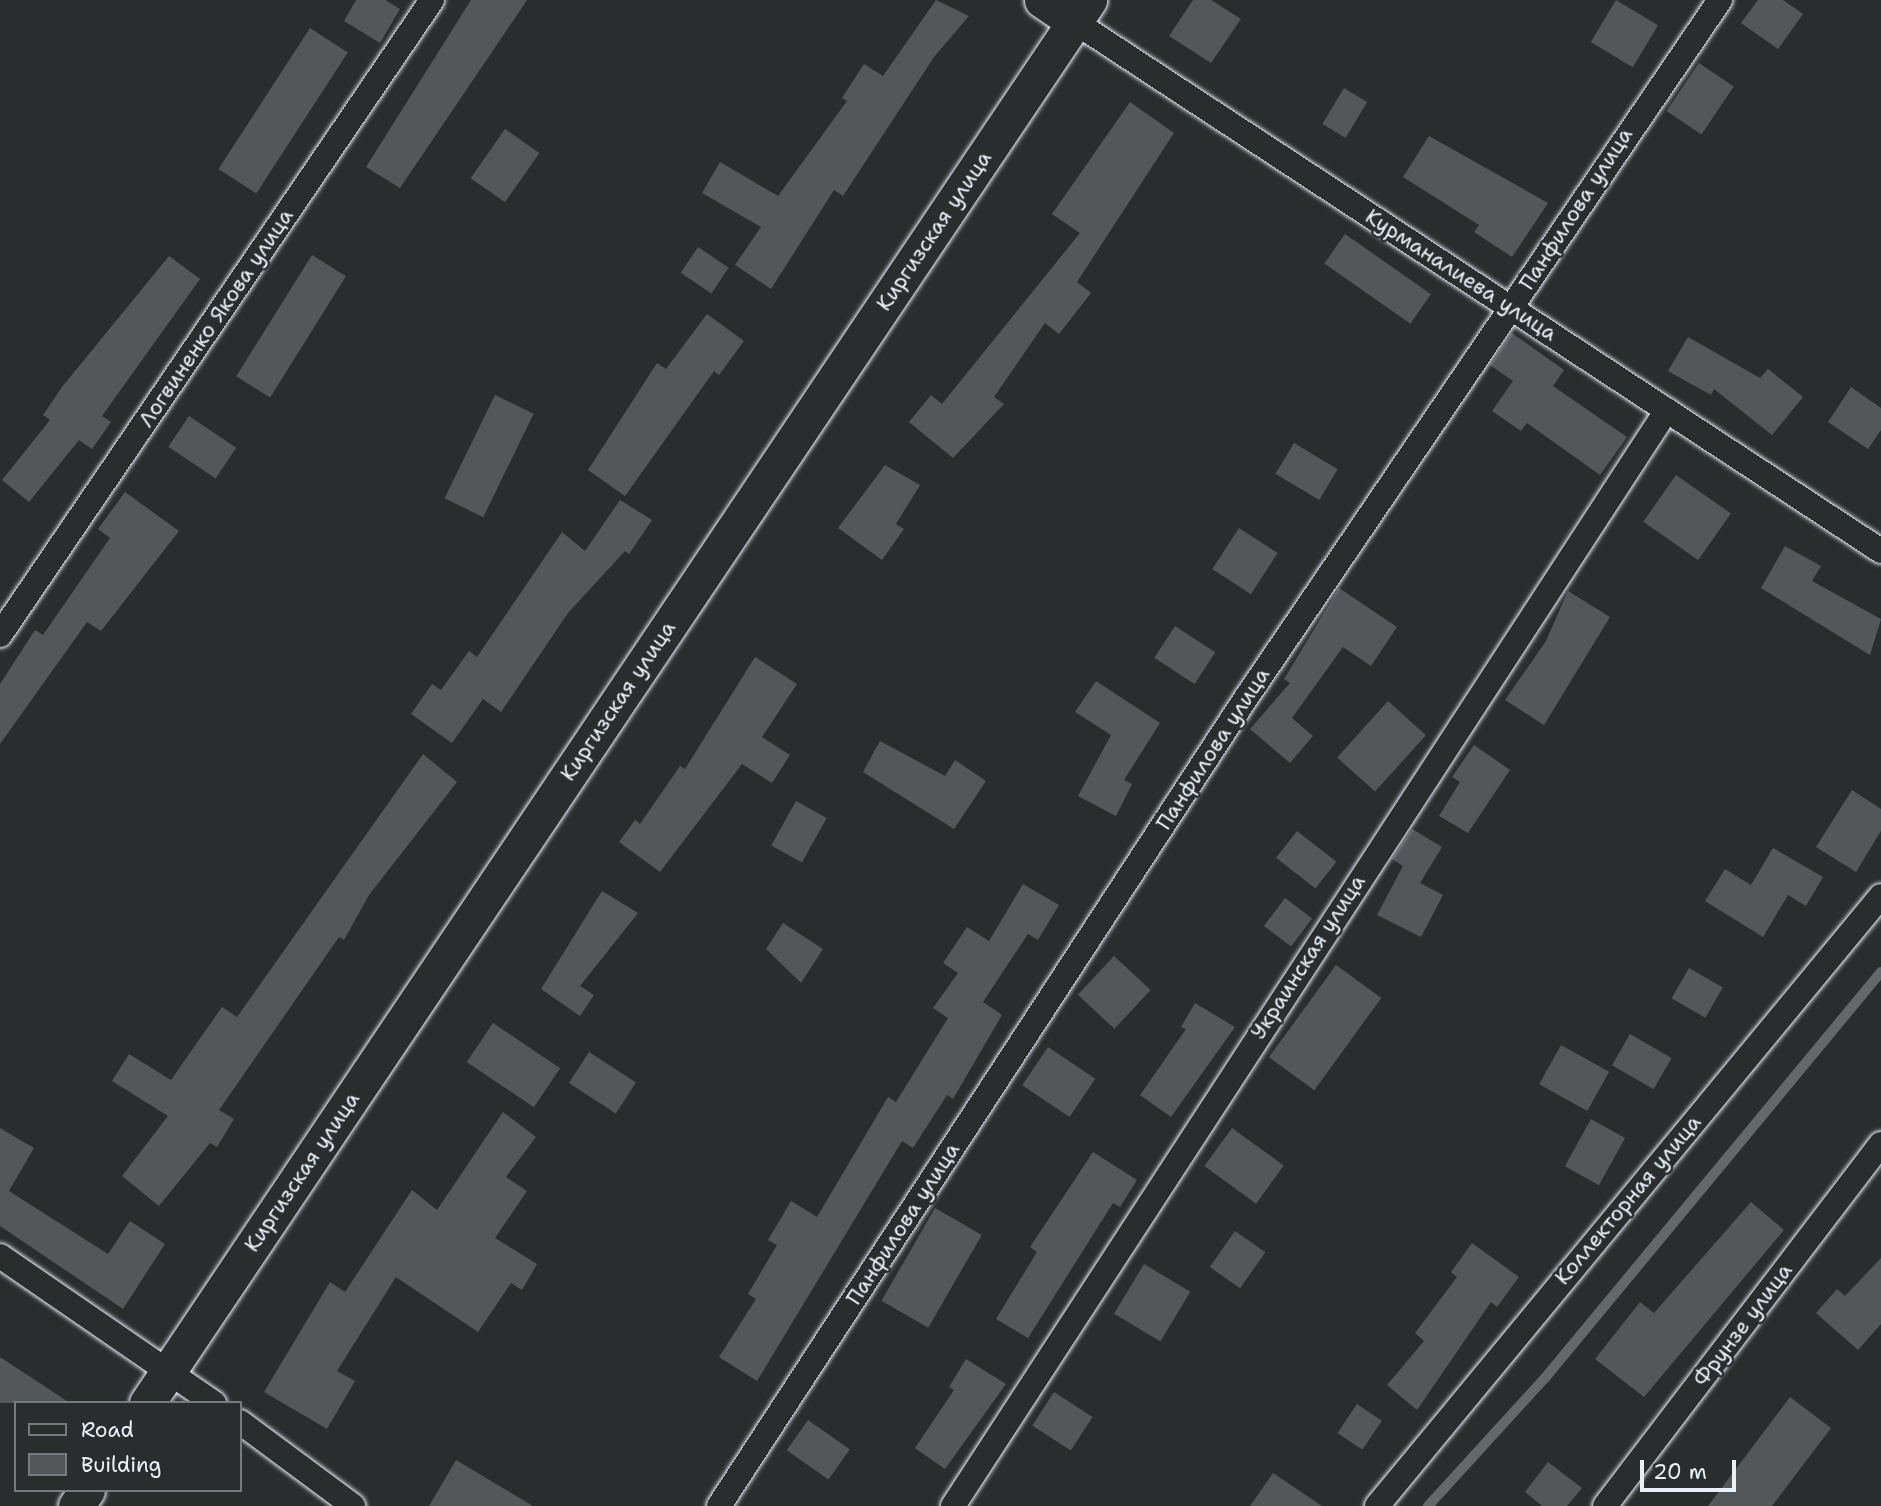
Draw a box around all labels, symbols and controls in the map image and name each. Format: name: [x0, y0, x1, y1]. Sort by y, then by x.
street label: Панфилова улица: [1514, 123, 1638, 295]
street label: Киргизская улица: [871, 146, 997, 316]
street label: Логвиненко Якова улица: [133, 204, 299, 432]
street label: Курманалиева улица: [1361, 204, 1561, 346]
street label: Киргизская улица: [555, 616, 681, 786]
street label: Панфилова улица: [1151, 663, 1275, 835]
street label: Украинская улица: [1245, 870, 1371, 1044]
street label: Киргизская улица: [239, 1087, 365, 1257]
street label: Коллекторная улица: [1550, 1110, 1706, 1290]
street label: Панфилова улица: [841, 1138, 965, 1310]
street label: Фрунзе улица: [1689, 1258, 1797, 1392]
legend: [14, 1401, 242, 1492]
text: Road: [81, 1416, 134, 1444]
scale bar: [1643, 1446, 1739, 1490]
text: Building: [81, 1451, 161, 1479]
text: 20 m: [1653, 1458, 1707, 1486]

